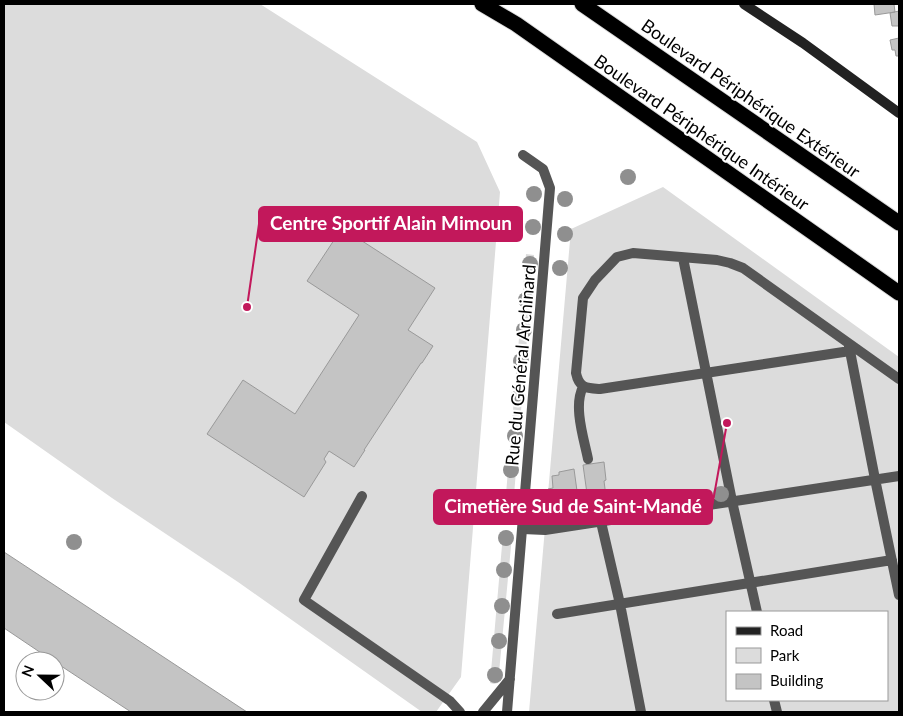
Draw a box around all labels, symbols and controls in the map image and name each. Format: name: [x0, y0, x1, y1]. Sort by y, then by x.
street label: Boulevard Périphérique Extérieur: [637, 14, 865, 182]
street label: Boulevard Périphérique Intérieur: [590, 49, 814, 215]
callout: Centre Sportif Alain Mimoun: [259, 207, 522, 241]
text: Centre Sportif Alain Mimoun: [270, 211, 512, 234]
street label: Rue du Général Archinard: [500, 263, 540, 467]
callout: Cimetière Sud de Saint-Mandé: [434, 490, 712, 524]
text: Cimetière Sud de Saint-Mandé: [444, 494, 702, 517]
legend: [726, 611, 888, 701]
text: Road: [770, 621, 803, 639]
text: Park: [770, 646, 800, 664]
north arrow: [15, 651, 65, 701]
text: N: [18, 663, 37, 679]
text: Building: [770, 671, 823, 689]

